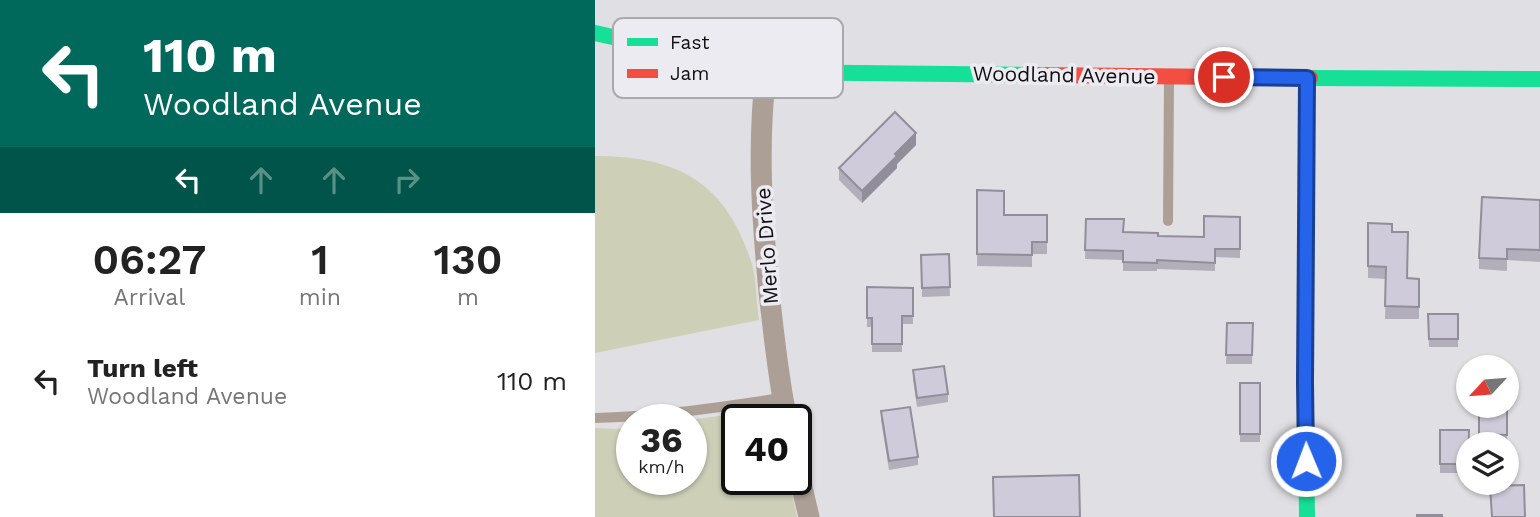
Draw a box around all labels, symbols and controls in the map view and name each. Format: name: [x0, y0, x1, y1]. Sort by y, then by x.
legend: [613, 18, 843, 98]
text: 110 m: [143, 26, 277, 84]
icon: left: [28, 28, 119, 119]
text: Fast: [670, 31, 709, 54]
pin: [1194, 47, 1254, 107]
icon: arrive: [1205, 58, 1243, 96]
street label: Woodland Avenue: [972, 60, 1156, 89]
text: Jam: [670, 62, 709, 85]
text: Woodland Avenue: [143, 85, 422, 123]
icon: left: [169, 161, 207, 199]
icon: ahead: [242, 161, 280, 199]
icon: ahead: [315, 161, 353, 199]
icon: right: [388, 161, 426, 199]
street label: Merlo Drive: [750, 187, 783, 305]
text: 06:27: [92, 235, 206, 284]
text: 1: [311, 235, 329, 284]
text: 130: [434, 235, 503, 284]
text: Arrival: [114, 284, 185, 311]
text: min: [299, 284, 341, 311]
text: m: [457, 284, 479, 311]
text: Turn left: [87, 353, 198, 383]
north arrow: [1456, 355, 1519, 418]
map controls: [1456, 355, 1519, 495]
icon: left: [28, 362, 66, 400]
text: 110 m: [497, 366, 567, 396]
text: Woodland Avenue: [87, 383, 287, 410]
speed limit sign: 40: [721, 404, 812, 495]
text: 36: [640, 419, 683, 461]
position arrow: [1269, 424, 1343, 498]
button: layers: [1456, 432, 1519, 495]
text: km/h: [638, 456, 685, 477]

